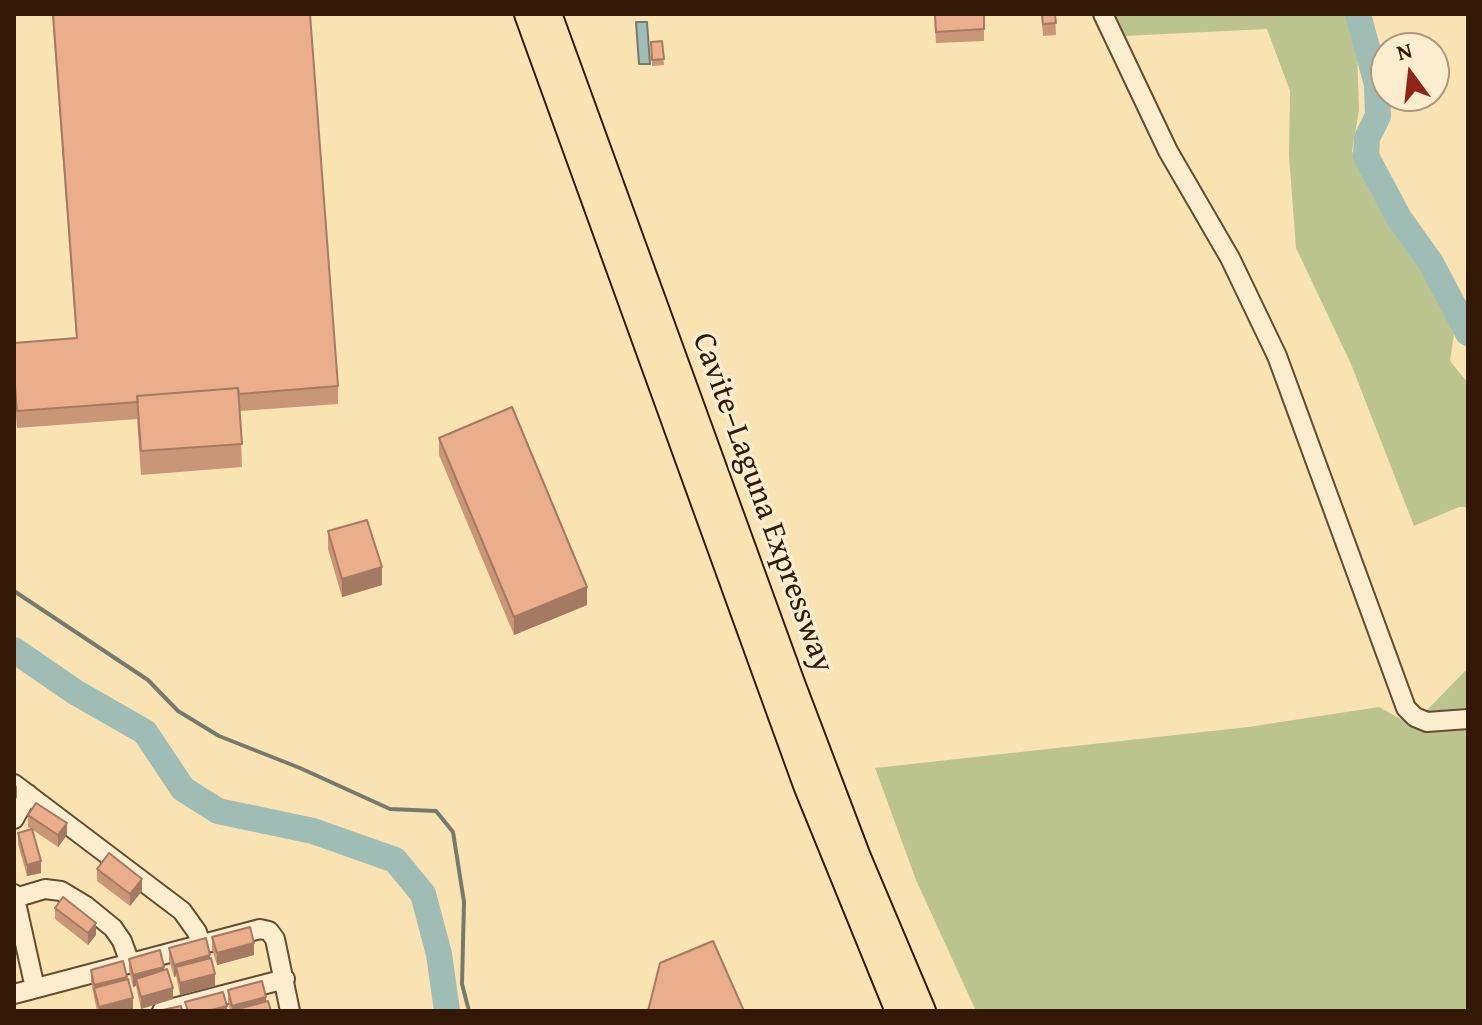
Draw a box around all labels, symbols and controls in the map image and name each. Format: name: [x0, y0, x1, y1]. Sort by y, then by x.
north arrow: [1370, 32, 1450, 112]
text: N: [1393, 33, 1416, 68]
street label: Cavite–Laguna Expressway: [683, 328, 841, 678]

